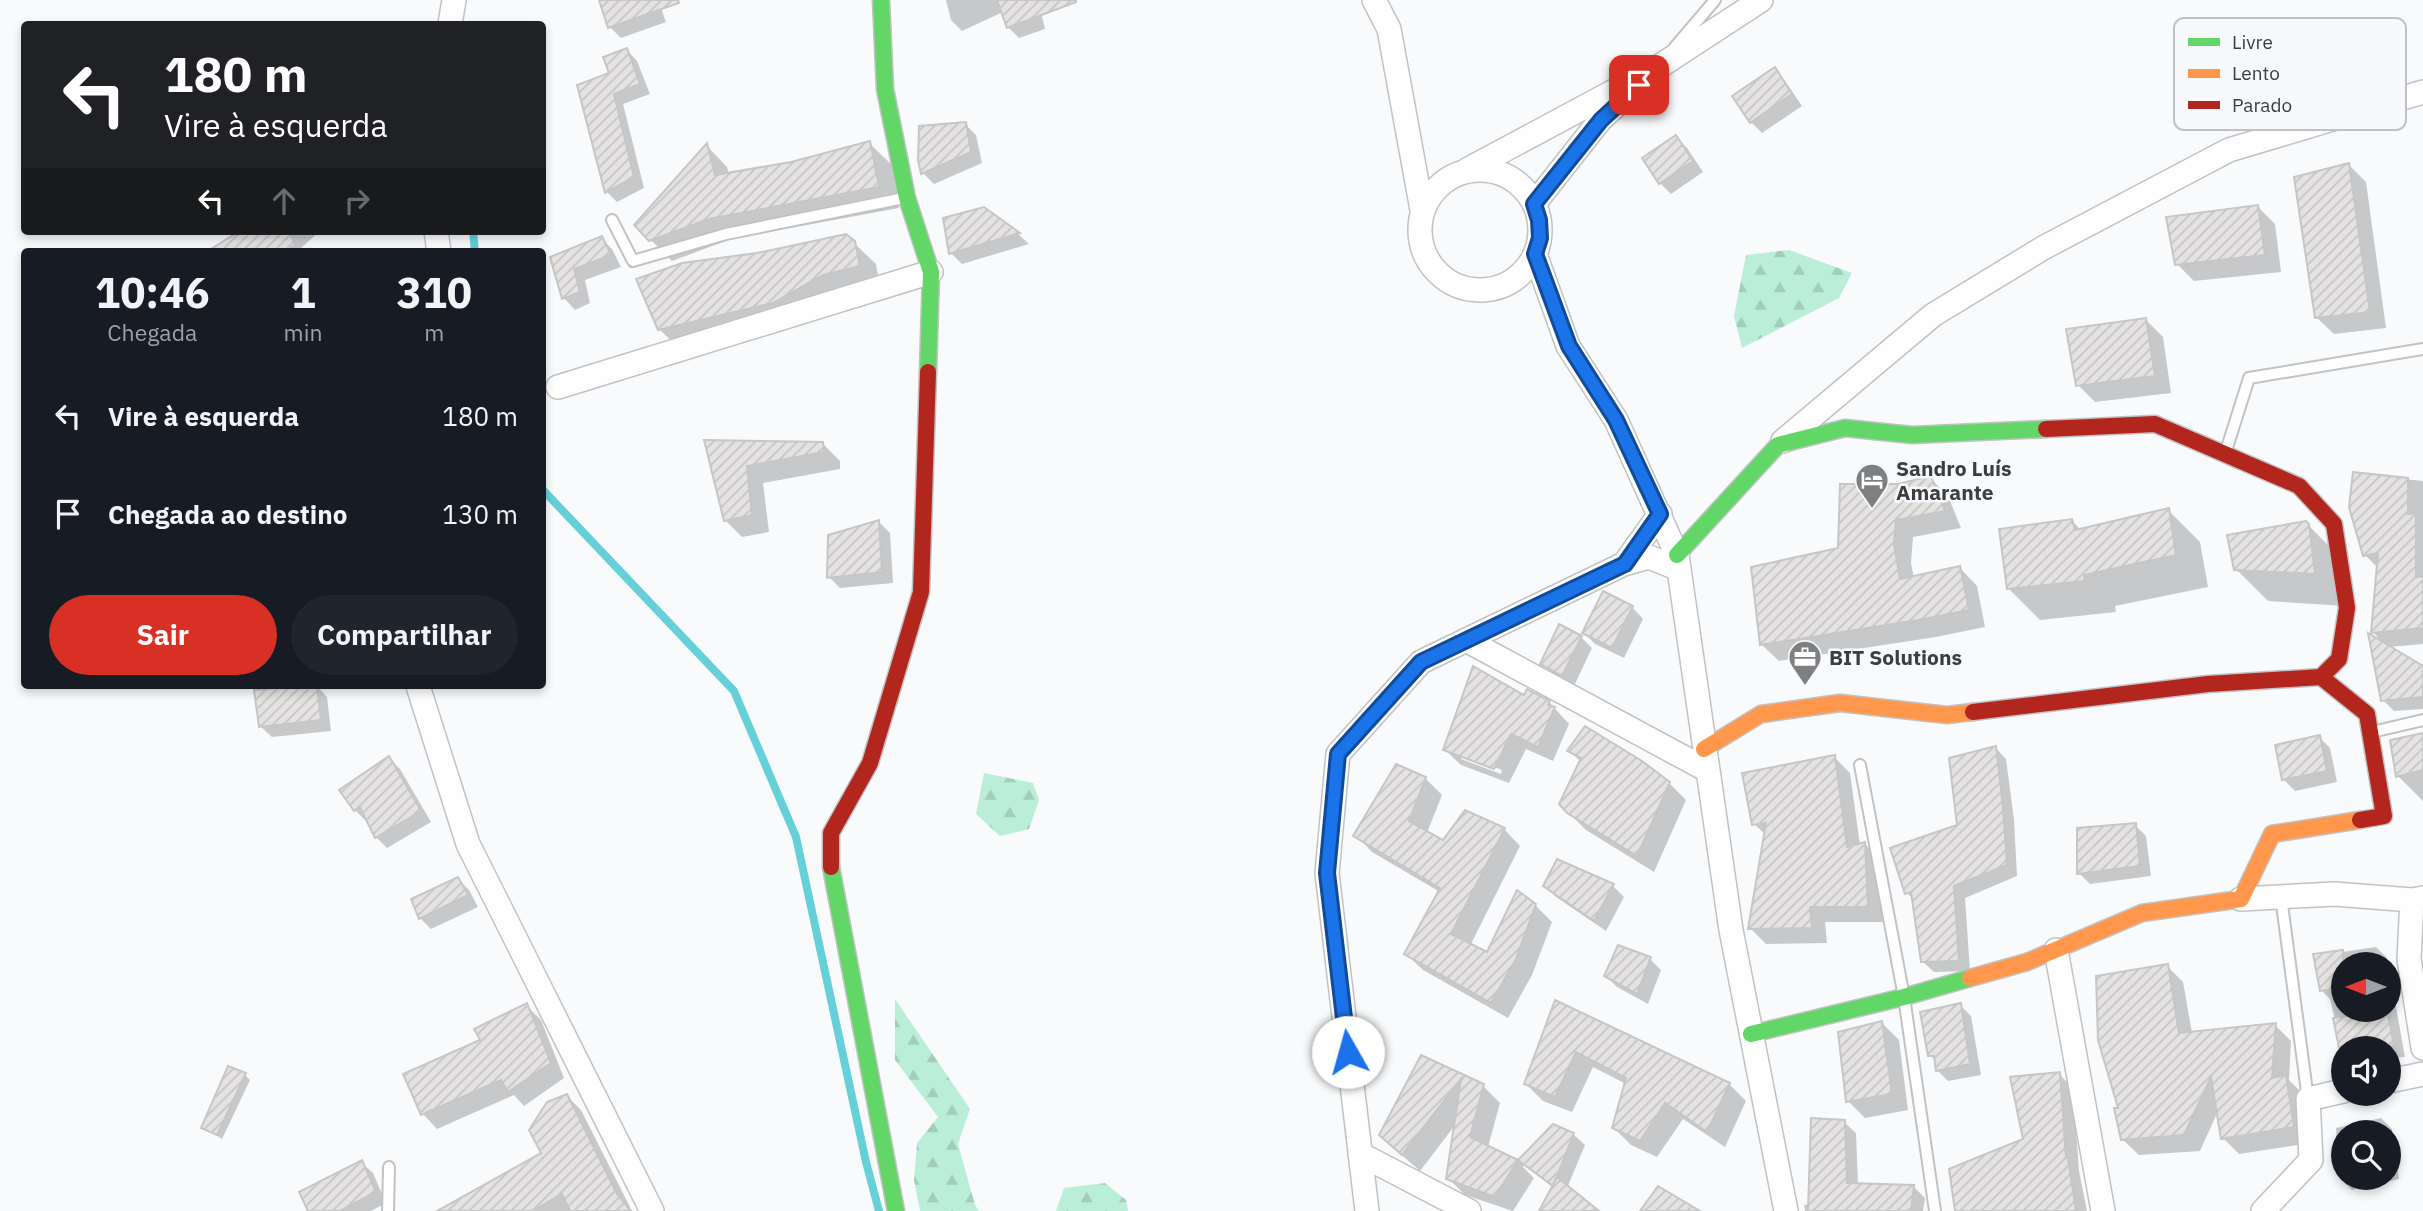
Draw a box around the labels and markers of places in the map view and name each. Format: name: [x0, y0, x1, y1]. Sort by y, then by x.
pin: [1609, 55, 1669, 115]
place label: Sandro Luís Amarante: [1896, 454, 2012, 506]
hotel icon: Sandro Luís Amarante: [1853, 461, 1891, 510]
office icon: BIT Solutions: [1786, 638, 1824, 687]
place label: BIT Solutions: [1829, 643, 1962, 671]

